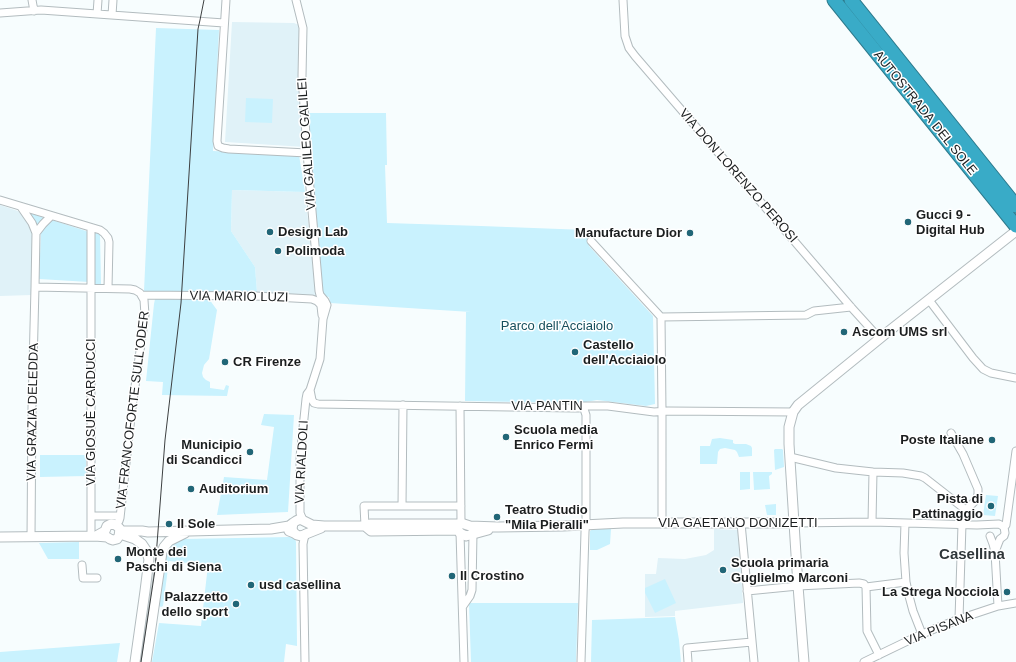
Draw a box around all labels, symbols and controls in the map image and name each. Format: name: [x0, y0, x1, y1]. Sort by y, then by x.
street label: AUTOSTRADA DEL SOLE: [870, 48, 980, 178]
street label: VIA GALILEO GALILEI: [295, 77, 319, 211]
street label: VIA DON LORENZO PEROSI: [675, 106, 801, 246]
place label: Gucci 9 - Digital Hub: [916, 207, 985, 238]
marker: Gucci 9 - Digital Hub: [903, 217, 913, 227]
place label: Design Lab: [278, 224, 348, 240]
place label: Manufacture Dior: [575, 225, 682, 241]
marker: Design Lab: [265, 227, 275, 237]
marker: Manufacture Dior: [685, 228, 695, 238]
place label: Polimoda: [286, 243, 345, 259]
marker: Polimoda: [273, 246, 283, 256]
street label: VIA MARIO LUZI: [189, 288, 289, 306]
street label: VIA FRANCOFORTE SULL'ODER: [113, 310, 153, 510]
park label: Parco dell'Acciaiolo: [501, 318, 613, 334]
place label: Ascom UMS srl: [852, 324, 947, 340]
marker: Ascom UMS srl: [839, 327, 849, 337]
place label: Castello dell'Acciaiolo: [583, 337, 666, 368]
street label: VIA GIOSUÈ CARDUCCI: [83, 338, 99, 486]
street label: VIA GRAZIA DELEDDA: [24, 343, 42, 481]
marker: Castello dell'Acciaiolo: [570, 347, 580, 357]
place label: CR Firenze: [233, 354, 301, 370]
marker: CR Firenze: [220, 357, 230, 367]
street label: VIA PANTIN: [511, 398, 583, 414]
street label: VIA RIALDOLI: [292, 420, 312, 504]
place label: Scuola media Enrico Fermi: [514, 422, 598, 453]
marker: Scuola media Enrico Fermi: [501, 432, 511, 442]
place label: Poste Italiane: [900, 432, 984, 448]
marker: Poste Italiane: [987, 435, 997, 445]
place label: Municipio di Scandicci: [166, 437, 242, 468]
marker: Municipio di Scandicci: [245, 447, 255, 457]
place label: Auditorium: [199, 481, 268, 497]
marker: Auditorium: [186, 484, 196, 494]
place label: Pista di Pattinaggio: [912, 491, 983, 522]
marker: Pista di Pattinaggio: [986, 501, 996, 511]
place label: Teatro Studio "Mila Pieralli": [505, 502, 589, 533]
marker: Teatro Studio "Mila Pieralli": [492, 512, 502, 522]
street label: VIA GAETANO DONIZETTI: [658, 515, 818, 531]
place label: Il Sole: [177, 516, 215, 532]
marker: Il Sole: [164, 519, 174, 529]
place label: Monte dei Paschi di Siena: [126, 544, 221, 575]
district label: Casellina: [939, 546, 1005, 564]
marker: Monte dei Paschi di Siena: [113, 554, 123, 564]
place label: Scuola primaria Guglielmo Marconi: [731, 555, 848, 586]
marker: Scuola primaria Guglielmo Marconi: [718, 565, 728, 575]
place label: Il Crostino: [460, 568, 524, 584]
marker: Il Crostino: [447, 571, 457, 581]
place label: usd casellina: [259, 577, 341, 593]
marker: usd casellina: [246, 580, 256, 590]
place label: La Strega Nocciola: [882, 584, 999, 600]
marker: La Strega Nocciola: [1002, 587, 1012, 597]
place label: Palazzetto dello sport: [162, 589, 228, 620]
marker: Palazzetto dello sport: [231, 599, 241, 609]
street label: VIA PISANA: [903, 608, 975, 650]

